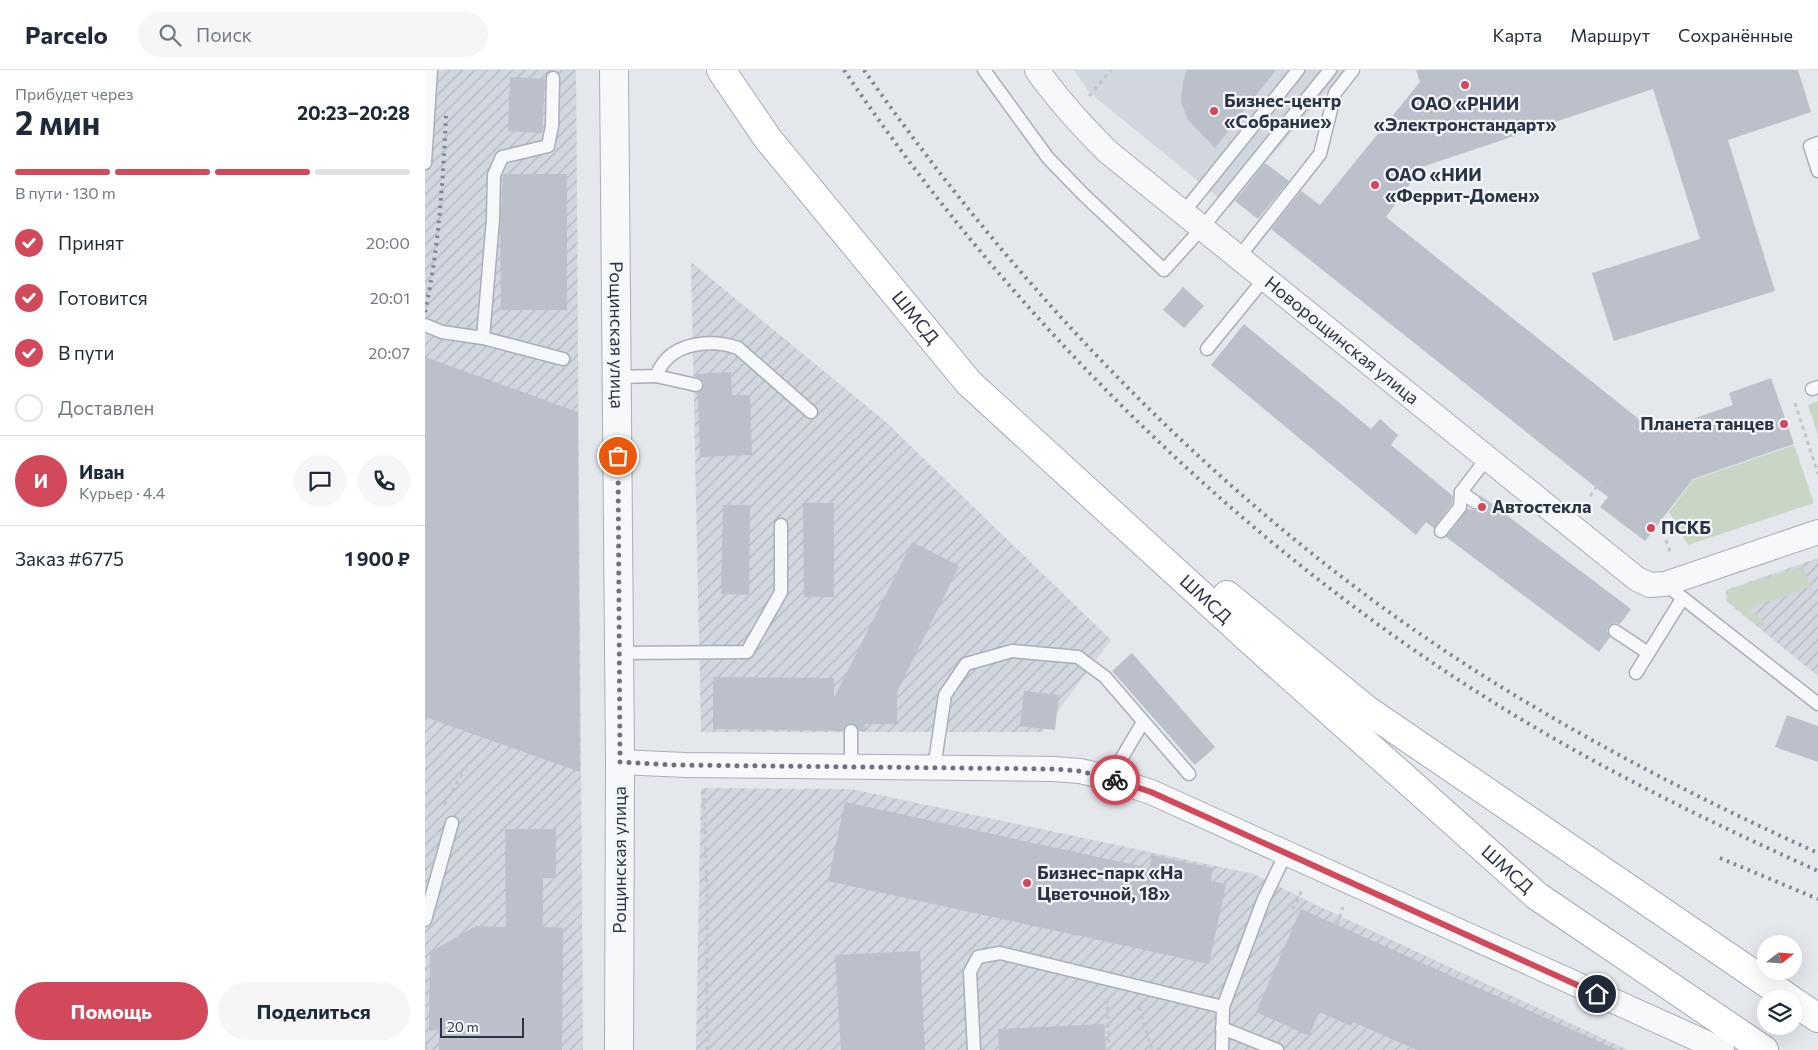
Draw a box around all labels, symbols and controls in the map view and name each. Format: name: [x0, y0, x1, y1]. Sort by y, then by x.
search box: [138, 12, 488, 57]
text: Parcelo: [25, 20, 108, 49]
icon: search: [156, 21, 184, 49]
text: Поиск: [196, 23, 252, 46]
text: Карта: [1493, 24, 1542, 46]
text: Маршрут: [1570, 24, 1650, 46]
text: Сохранённые: [1678, 24, 1793, 46]
marker: ОАО «РНИИ «Электронстандарт»: [1459, 79, 1471, 91]
text: Прибудет через: [15, 84, 134, 103]
place label: Бизнес-центр «Собрание»: [1224, 89, 1341, 132]
place label: ОАО «РНИИ «Электронстандарт»: [1373, 92, 1557, 135]
text: 20:23–20:28: [297, 101, 410, 124]
text: 2 мин: [15, 102, 100, 142]
marker: Бизнес-центр «Собрание»: [1208, 105, 1220, 117]
place label: ОАО «НИИ «Феррит-Домен»: [1385, 163, 1540, 206]
marker: ОАО «НИИ «Феррит-Домен»: [1369, 179, 1381, 191]
text: В пути · 130 m: [15, 183, 116, 202]
icon: check: [15, 229, 43, 257]
text: Принят: [58, 231, 124, 254]
text: 20:00: [366, 233, 410, 252]
street label: Рощинская улица: [606, 261, 629, 409]
street label: Новорощинская улица: [1261, 271, 1424, 409]
icon: check: [15, 284, 43, 312]
text: Готовится: [58, 286, 148, 309]
street label: ШМСД: [888, 286, 944, 348]
text: 20:01: [370, 288, 410, 307]
icon: check: [15, 339, 43, 367]
text: В пути: [58, 341, 114, 364]
text: 20:07: [368, 343, 410, 362]
text: Доставлен: [58, 396, 154, 419]
place label: Планета танцев: [1640, 412, 1774, 434]
marker: Планета танцев: [1778, 418, 1790, 430]
pin: [597, 435, 639, 477]
icon: bag: [604, 442, 632, 470]
button: chat: [294, 455, 346, 507]
button: phone: [358, 455, 410, 507]
text: Иван: [79, 460, 125, 483]
text: И: [34, 469, 48, 492]
text: Курьер · 4.4: [79, 483, 165, 502]
place label: Автостекла: [1492, 495, 1591, 517]
marker: Автостекла: [1476, 501, 1488, 513]
place label: ПСКБ: [1661, 516, 1711, 538]
marker: ПСКБ: [1645, 522, 1657, 534]
text: Заказ #6775: [15, 547, 124, 570]
text: 1 900 ₽: [345, 547, 410, 570]
street label: ШМСД: [1176, 569, 1236, 628]
courier: [1090, 755, 1140, 805]
icon: bike: [1101, 766, 1129, 794]
street label: Рощинская улица: [608, 786, 630, 934]
street label: ШМСД: [1477, 840, 1538, 898]
place label: Бизнес-парк «На Цветочной, 18»: [1037, 861, 1183, 904]
marker: Бизнес-парк «На Цветочной, 18»: [1021, 877, 1033, 889]
north arrow: [1757, 935, 1803, 980]
map controls: [1757, 935, 1802, 1035]
pin: [1576, 973, 1618, 1015]
icon: home: [1583, 980, 1611, 1008]
button: Помощь: [15, 982, 208, 1040]
button: Поделиться: [218, 982, 410, 1040]
button: layers: [1757, 990, 1802, 1035]
scale bar: [440, 1015, 524, 1038]
text: 20 m: [447, 1018, 479, 1035]

